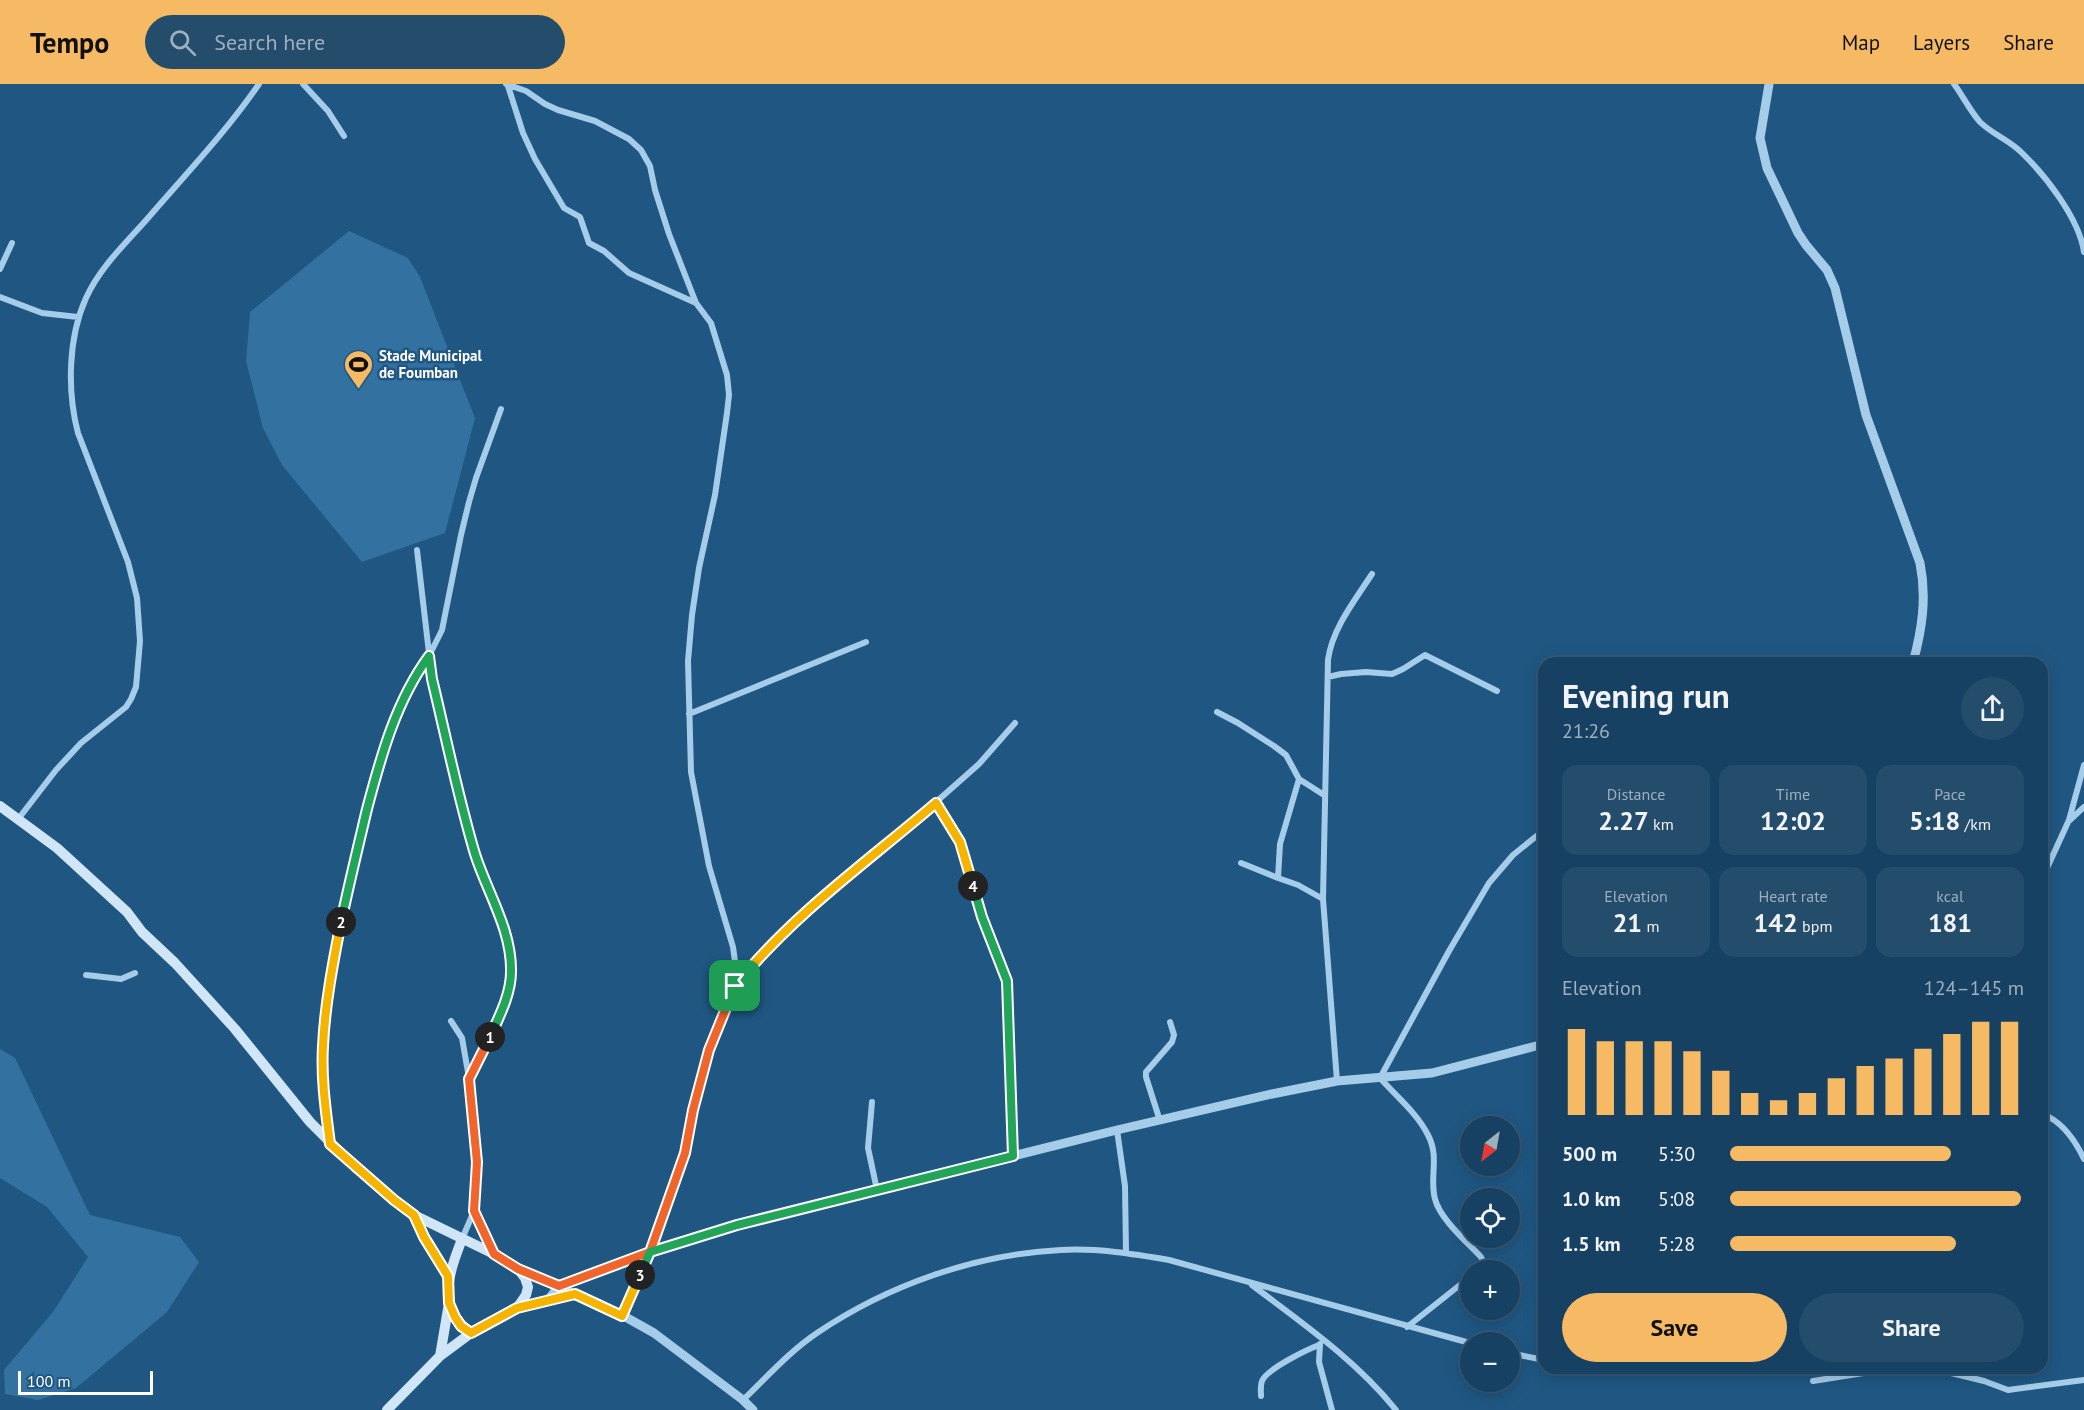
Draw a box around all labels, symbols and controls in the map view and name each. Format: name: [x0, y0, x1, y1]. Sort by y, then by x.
search box: [145, 15, 565, 69]
text: Tempo: [30, 24, 109, 61]
icon: search: [166, 26, 199, 59]
text: Search here: [214, 28, 325, 56]
text: Map: [1842, 29, 1880, 56]
text: Layers: [1913, 29, 1970, 56]
text: Share: [2003, 29, 2054, 56]
place label: Stade Municipal de Foumban: [379, 346, 482, 382]
sports icon: Stade Municipal de Foumban: [342, 348, 374, 390]
text: Evening run: [1562, 674, 1730, 717]
button: share: [1961, 677, 2024, 740]
text: 21:26: [1562, 718, 1610, 744]
text: Distance: [1607, 784, 1665, 804]
text: Time: [1776, 784, 1810, 804]
text: Pace: [1934, 784, 1966, 804]
text: 2.27: [1598, 804, 1649, 837]
text: 12:02: [1760, 804, 1826, 837]
text: 5:18: [1909, 804, 1960, 837]
text: km: [1649, 814, 1674, 834]
text: /km: [1960, 814, 1991, 834]
pin: 4: [958, 871, 988, 901]
text: 4: [968, 876, 978, 896]
text: Elevation: [1604, 886, 1668, 906]
text: Heart rate: [1758, 886, 1828, 906]
text: kcal: [1936, 886, 1964, 906]
text: 21: [1613, 906, 1642, 939]
text: 142: [1754, 906, 1798, 939]
text: 181: [1928, 906, 1972, 939]
pin: 2: [326, 907, 356, 937]
text: 2: [336, 912, 346, 932]
text: m: [1642, 916, 1659, 936]
text: bpm: [1798, 916, 1832, 936]
pin: [709, 960, 760, 1011]
icon: arrive: [718, 969, 751, 1002]
text: Elevation: [1562, 975, 1642, 1001]
text: 124–145 m: [1924, 975, 2024, 1001]
pin: 1: [475, 1022, 505, 1052]
text: 1: [485, 1027, 495, 1047]
north arrow: [1460, 1116, 1520, 1176]
map controls: [1460, 1116, 1520, 1392]
text: 500 m: [1562, 1141, 1617, 1167]
text: 5:30: [1658, 1141, 1695, 1167]
text: 1.0 km: [1562, 1186, 1621, 1212]
text: 5:08: [1658, 1186, 1695, 1212]
button: locate: [1460, 1188, 1520, 1248]
text: 1.5 km: [1562, 1231, 1621, 1257]
text: 5:28: [1658, 1231, 1695, 1257]
pin: 3: [625, 1260, 655, 1290]
button: +: [1460, 1260, 1520, 1320]
text: 3: [635, 1265, 645, 1285]
button: Save: [1562, 1293, 1787, 1362]
button: Share: [1799, 1293, 2024, 1362]
button: −: [1460, 1332, 1520, 1392]
scale bar: [18, 1368, 153, 1396]
text: 100 m: [27, 1371, 70, 1391]

